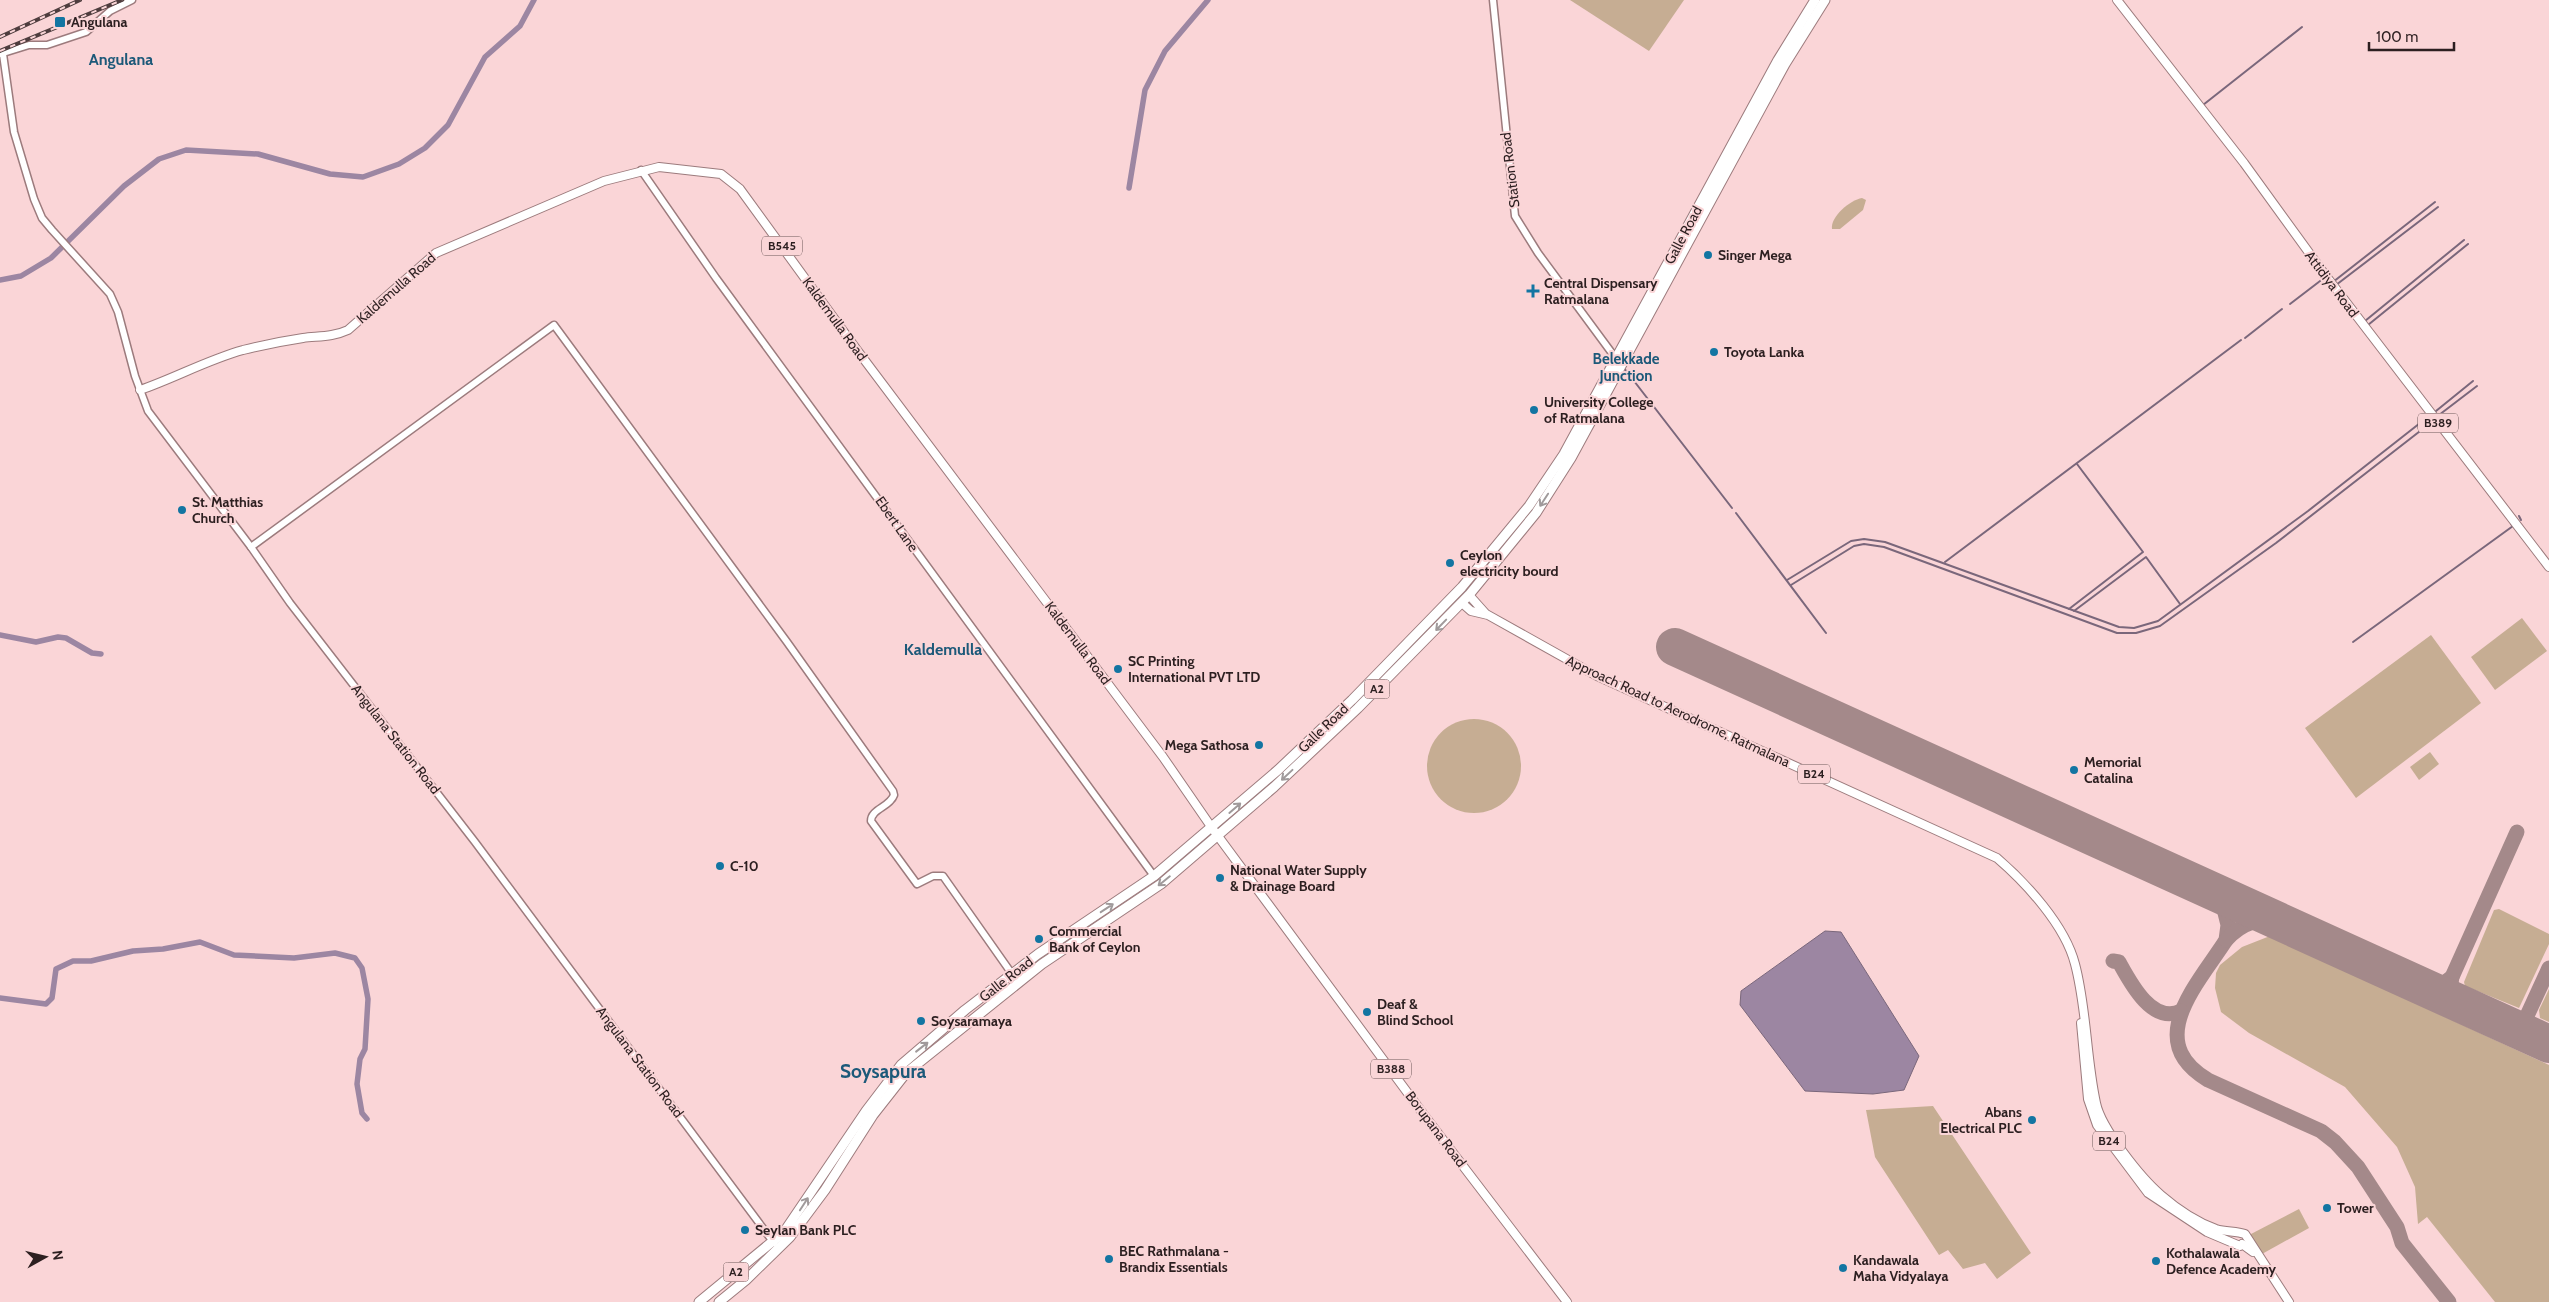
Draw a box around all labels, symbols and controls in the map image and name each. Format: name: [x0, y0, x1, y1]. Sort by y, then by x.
place label: Angulana: [71, 13, 128, 31]
marker: Angulana: [53, 15, 67, 29]
scale bar: [2369, 20, 2454, 52]
text: 100 m: [2376, 28, 2418, 46]
district label: Angulana: [89, 50, 153, 69]
street label: Station Road: [1496, 131, 1524, 209]
street label: Galle Road: [1660, 203, 1706, 267]
road number: B545: [762, 237, 802, 256]
place label: Singer Mega: [1718, 246, 1792, 264]
street label: Attidiya Road: [2301, 247, 2363, 321]
street label: Kaldemulla Road: [353, 249, 439, 327]
marker: Singer Mega: [1702, 249, 1714, 261]
street label: Kaldemulla Road: [799, 274, 871, 364]
place label: Central Dispensary Ratmalana: [1544, 274, 1658, 308]
marker: Central Dispensary Ratmalana: [1526, 284, 1540, 298]
place label: Toyota Lanka: [1724, 343, 1804, 361]
marker: Toyota Lanka: [1708, 346, 1720, 358]
district label: Belekkade Junction: [1593, 350, 1660, 385]
place label: University College of Ratmalana: [1544, 393, 1653, 427]
marker: University College of Ratmalana: [1528, 404, 1540, 416]
road number: B389: [2418, 413, 2458, 432]
one-way arrow: [1539, 492, 1549, 506]
place label: St. Matthias Church: [192, 493, 263, 527]
street label: Ebert Lane: [871, 493, 923, 555]
marker: St. Matthias Church: [176, 504, 188, 516]
place label: Ceylon electricity bourd: [1460, 546, 1559, 580]
marker: Ceylon electricity bourd: [1444, 557, 1456, 569]
street label: Kaldemulla Road: [1041, 598, 1115, 688]
one-way arrow: [1435, 619, 1447, 631]
district label: Kaldemulla: [904, 640, 982, 659]
street label: Approach Road to Aerodrome, Ratmalana: [1563, 651, 1793, 771]
place label: SC Printing International PVT LTD: [1128, 652, 1260, 686]
marker: SC Printing International PVT LTD: [1112, 663, 1124, 675]
street label: Angulana Station Road: [348, 680, 444, 798]
road number: A2: [1364, 680, 1390, 699]
street label: Galle Road: [1294, 700, 1352, 756]
place label: Mega Sathosa: [1165, 736, 1249, 754]
marker: Mega Sathosa: [1253, 739, 1265, 751]
place label: Memorial Catalina: [2084, 753, 2142, 787]
road number: B24: [1798, 764, 1830, 784]
marker: Memorial Catalina: [2068, 764, 2080, 776]
one-way arrow: [1281, 769, 1293, 781]
one-way arrow: [1228, 802, 1241, 813]
place label: C-10: [730, 857, 759, 875]
marker: C-10: [714, 860, 726, 872]
place label: National Water Supply & Drainage Board: [1230, 861, 1367, 895]
marker: National Water Supply & Drainage Board: [1214, 872, 1226, 884]
one-way arrow: [1157, 875, 1170, 886]
one-way arrow: [1100, 902, 1114, 912]
place label: Commercial Bank of Ceylon: [1049, 922, 1141, 956]
marker: Commercial Bank of Ceylon: [1033, 933, 1045, 945]
street label: Galle Road: [975, 952, 1037, 1006]
place label: Deaf & Blind School: [1377, 995, 1454, 1029]
street label: Angulana Station Road: [592, 1003, 688, 1121]
marker: Deaf & Blind School: [1361, 1006, 1373, 1018]
place label: Soysaramaya: [931, 1012, 1012, 1030]
marker: Soysaramaya: [915, 1015, 927, 1027]
one-way arrow: [915, 1042, 928, 1053]
district label: Soysapura: [840, 1060, 927, 1083]
road number: B388: [1371, 1060, 1411, 1078]
street label: Borupana Road: [1402, 1087, 1470, 1171]
place label: Abans Electrical PLC: [1940, 1103, 2022, 1137]
marker: Abans Electrical PLC: [2026, 1114, 2038, 1126]
road number: B24: [2093, 1132, 2125, 1150]
one-way arrow: [799, 1198, 809, 1212]
place label: Tower: [2337, 1199, 2374, 1217]
marker: Tower: [2321, 1202, 2333, 1214]
place label: Seylan Bank PLC: [755, 1221, 857, 1239]
marker: Seylan Bank PLC: [739, 1224, 751, 1236]
north arrow: [20, 1232, 70, 1282]
place label: BEC Rathmalana - Brandix Essentials: [1119, 1242, 1229, 1276]
place label: Kothalawala Defence Academy: [2166, 1244, 2277, 1278]
text: N: [48, 1249, 67, 1261]
place label: Kandawala Maha Vidyalaya: [1853, 1251, 1949, 1285]
marker: BEC Rathmalana - Brandix Essentials: [1103, 1253, 1115, 1265]
marker: Kothalawala Defence Academy: [2150, 1255, 2162, 1267]
road number: A2: [724, 1262, 748, 1282]
marker: Kandawala Maha Vidyalaya: [1837, 1262, 1849, 1274]

